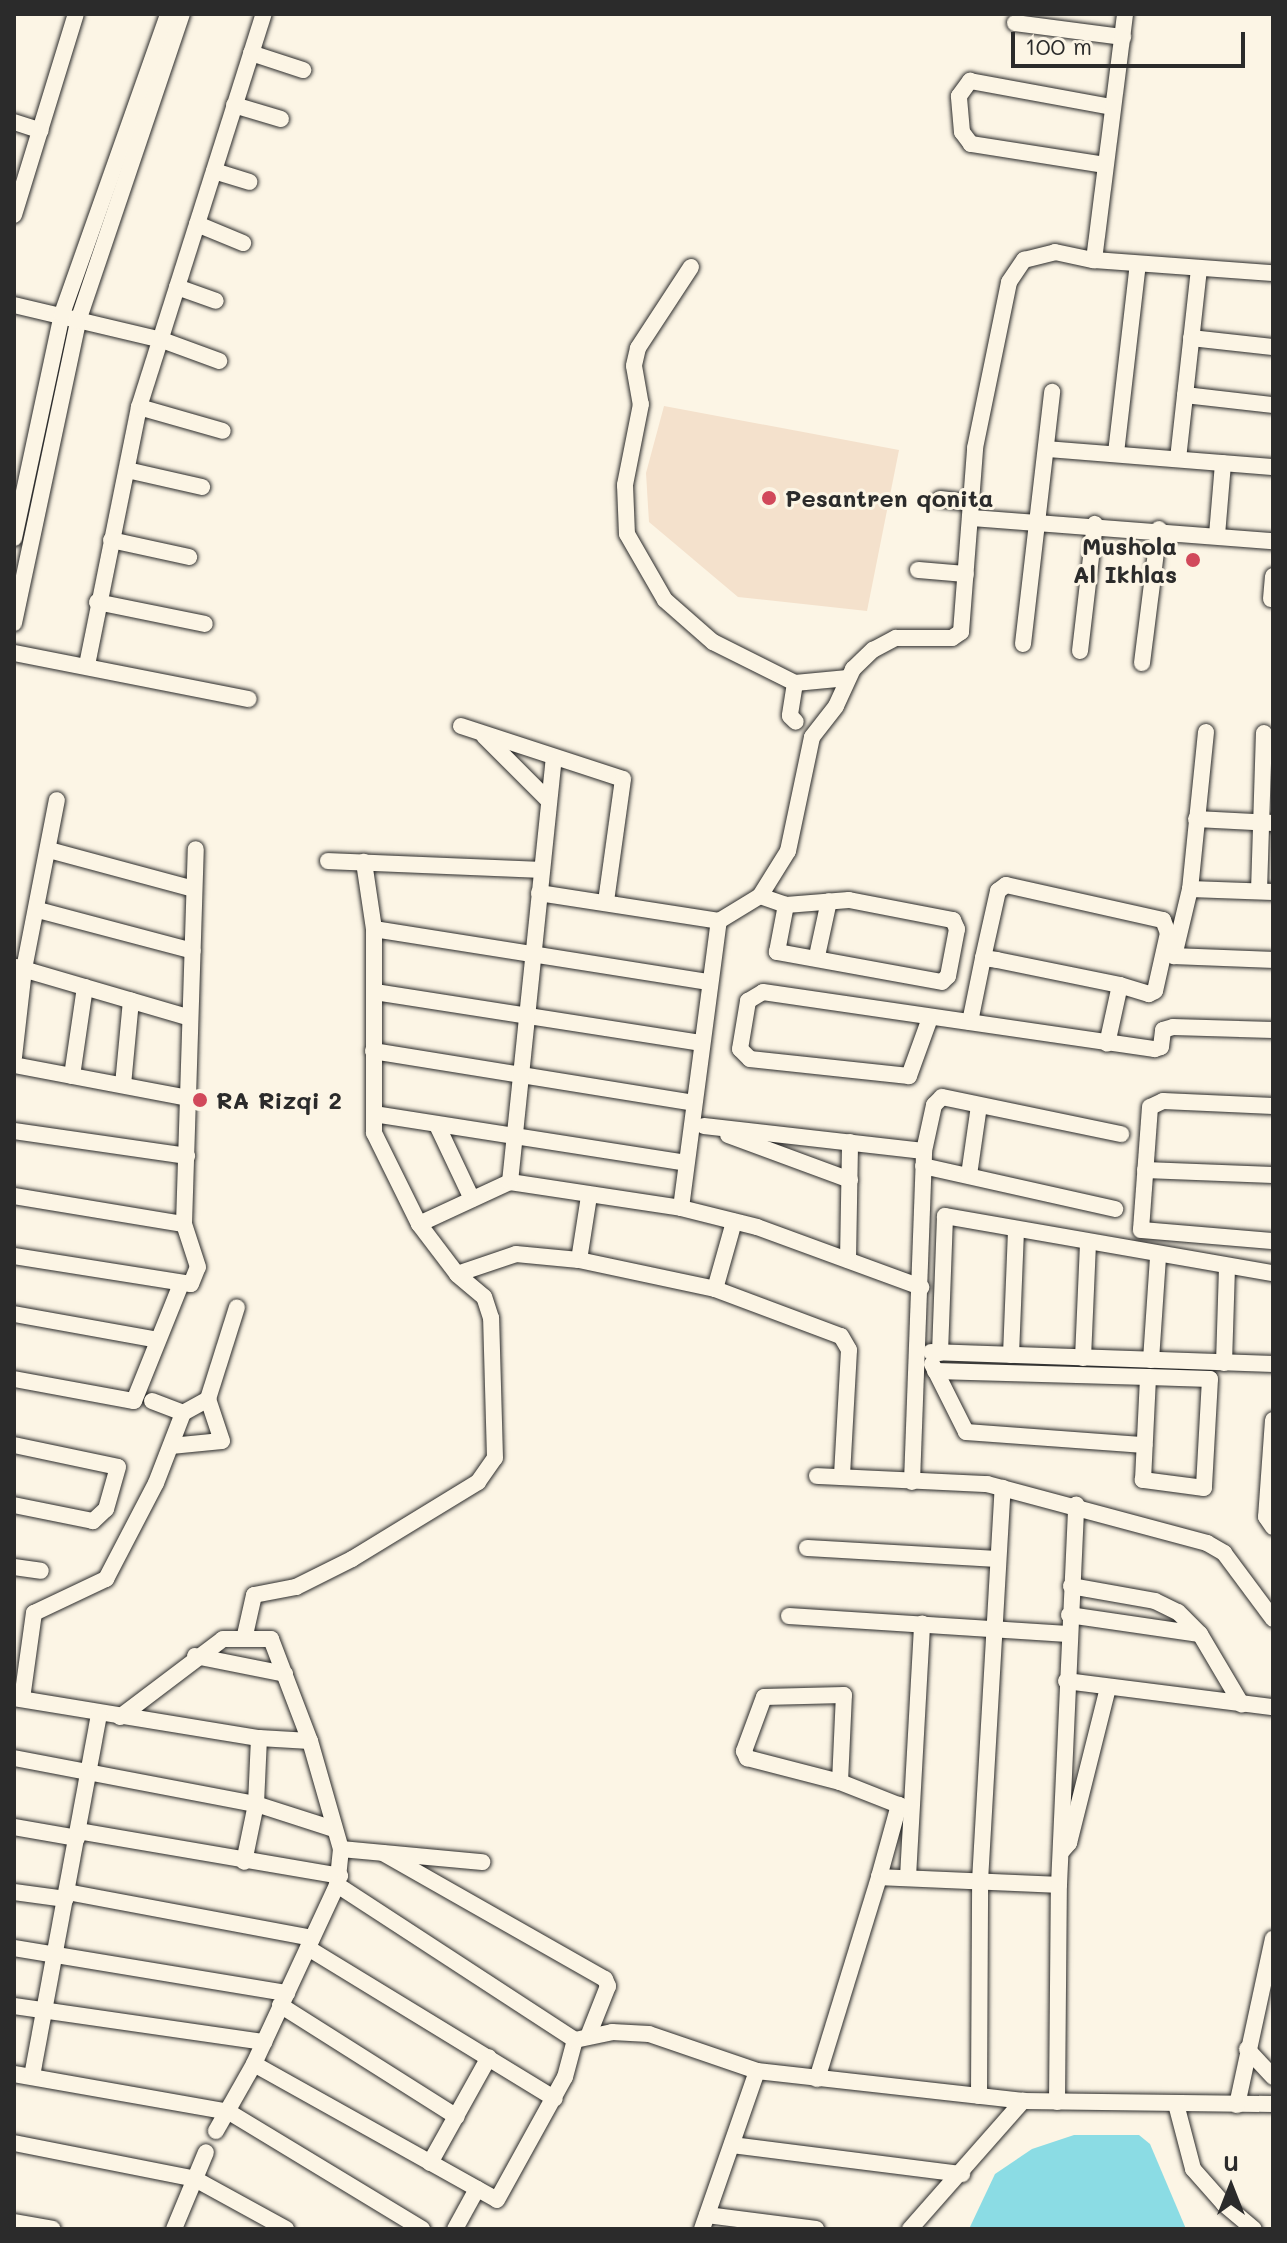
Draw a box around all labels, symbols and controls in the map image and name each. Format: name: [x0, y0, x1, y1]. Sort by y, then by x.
scale bar: [1015, 16, 1249, 66]
text: 100 m: [1025, 30, 1092, 61]
place label: Pesantren qonita: [785, 484, 994, 512]
marker: Pesantren qonita: [760, 489, 778, 507]
place label: Mushola Al Ikhlas: [1073, 532, 1177, 588]
marker: Mushola Al Ikhlas: [1184, 551, 1202, 569]
place label: RA Rizqi 2: [216, 1086, 342, 1114]
marker: RA Rizqi 2: [191, 1091, 209, 1109]
north arrow: [1191, 2147, 1271, 2227]
text: U: [1223, 2148, 1239, 2177]

